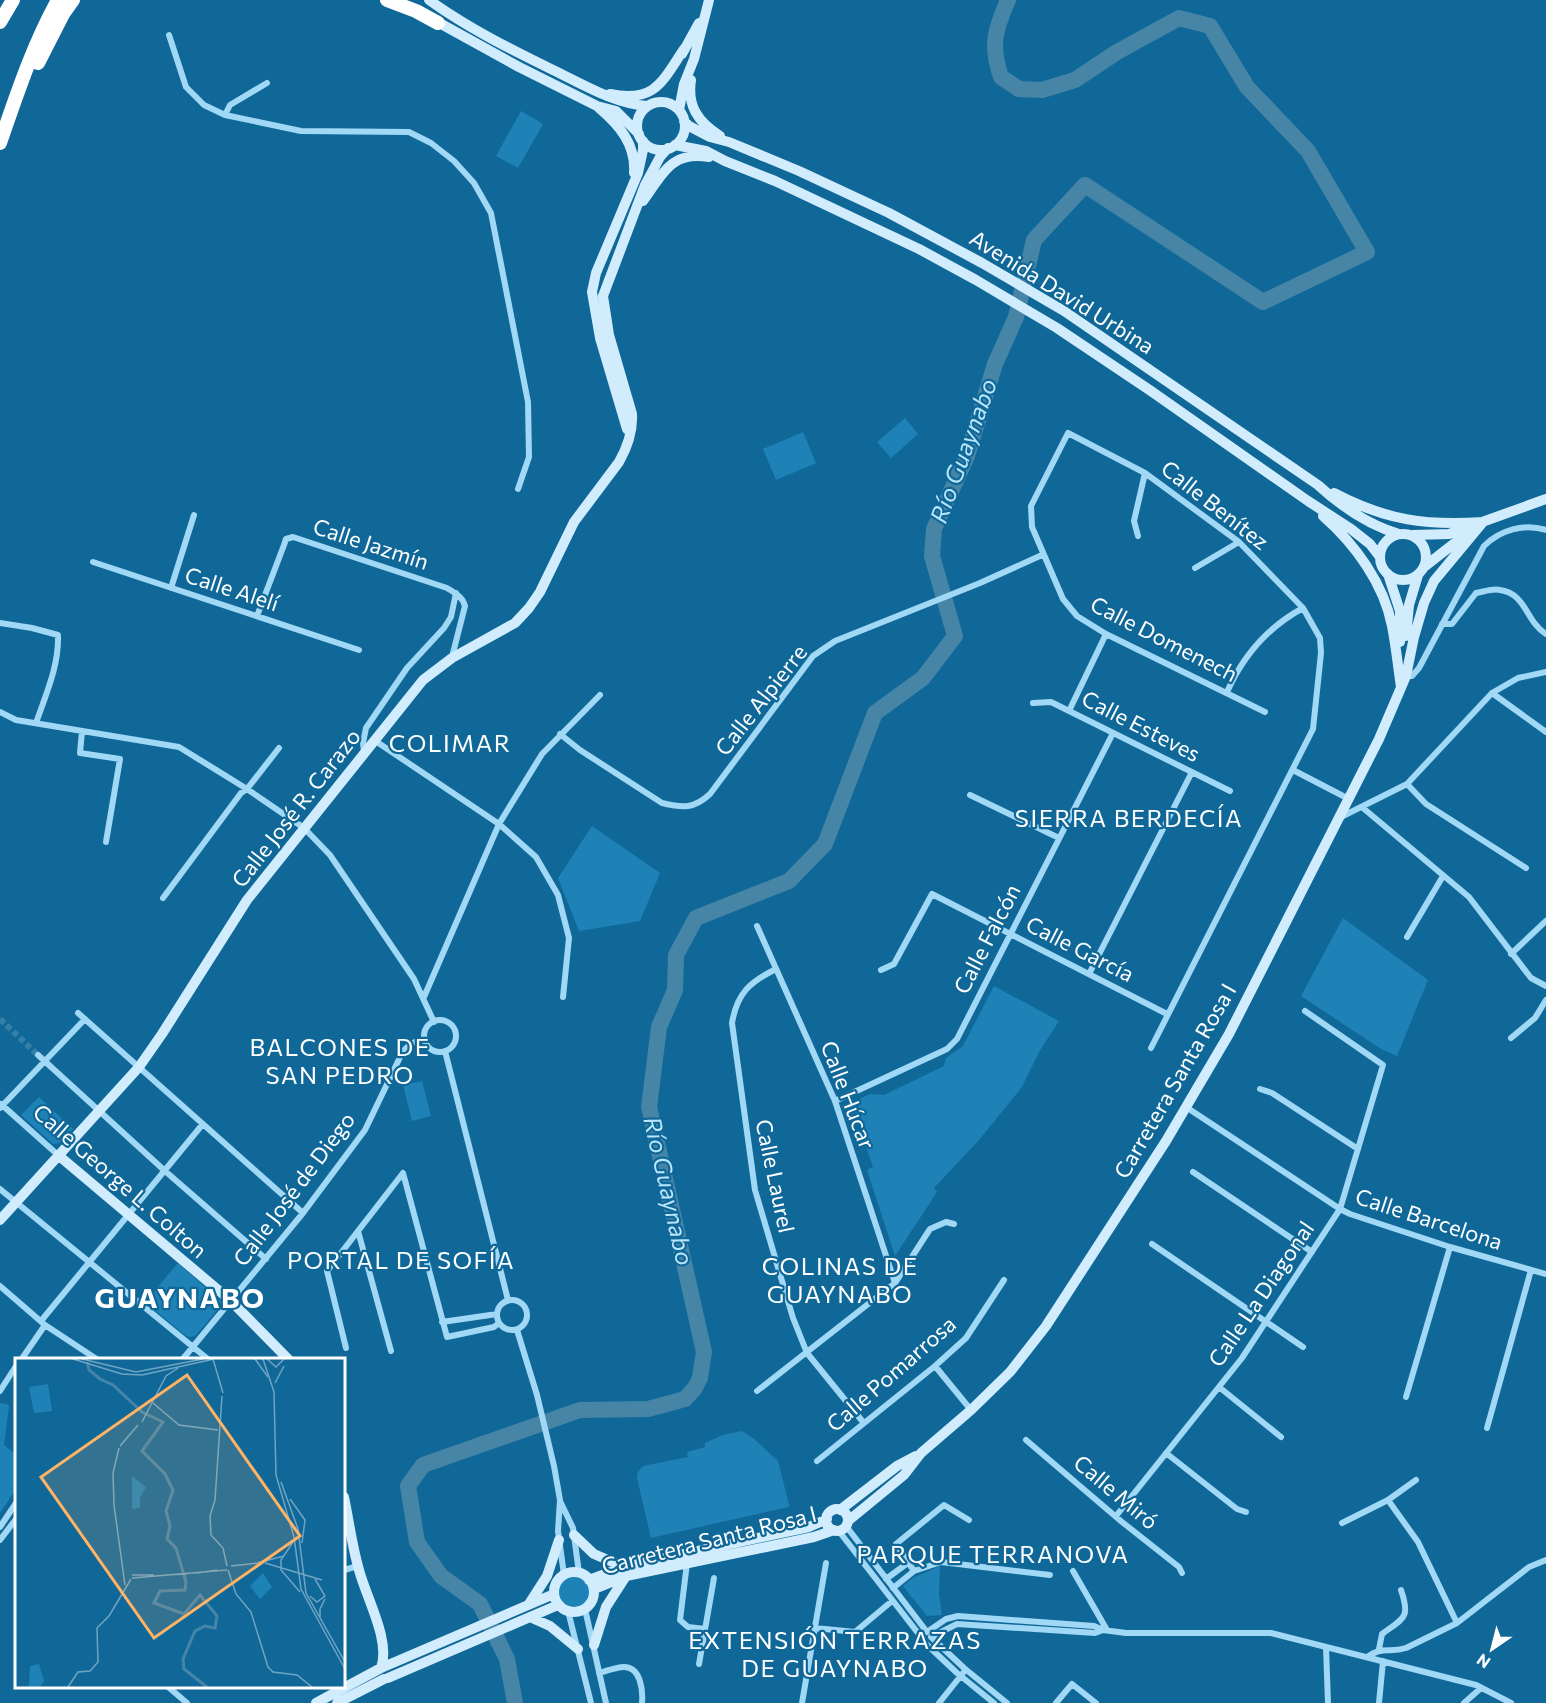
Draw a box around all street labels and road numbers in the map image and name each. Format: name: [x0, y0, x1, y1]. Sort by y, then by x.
street label: Avenida David Urbina: [965, 224, 1160, 359]
street label: Calle Benítez: [1156, 454, 1275, 555]
street label: Calle Jazmín: [310, 512, 432, 575]
street label: Calle Alelí: [182, 561, 284, 617]
street label: Calle Domenech: [1086, 590, 1242, 687]
street label: Calle Alpierre: [709, 639, 812, 761]
street label: Calle Esteves: [1078, 684, 1205, 767]
street label: Calle José R. Carazo: [225, 723, 366, 892]
street label: Calle Falcón: [947, 879, 1026, 998]
street label: Calle García: [1022, 910, 1139, 987]
street label: Carretera Santa Rosa I: [1108, 978, 1241, 1183]
street label: Calle Húcar: [816, 1037, 881, 1153]
street label: Calle George L. Colton: [28, 1098, 213, 1263]
street label: Calle José de Diego: [227, 1106, 360, 1271]
street label: Calle Laurel: [750, 1117, 801, 1235]
street label: Calle Barcelona: [1352, 1182, 1506, 1255]
street label: Calle La Diagonal: [1202, 1216, 1319, 1372]
street label: Calle Pomarrosa: [821, 1310, 961, 1437]
street label: Calle Miró: [1069, 1449, 1164, 1535]
street label: Carretera Santa Rosa I: [599, 1500, 819, 1579]

